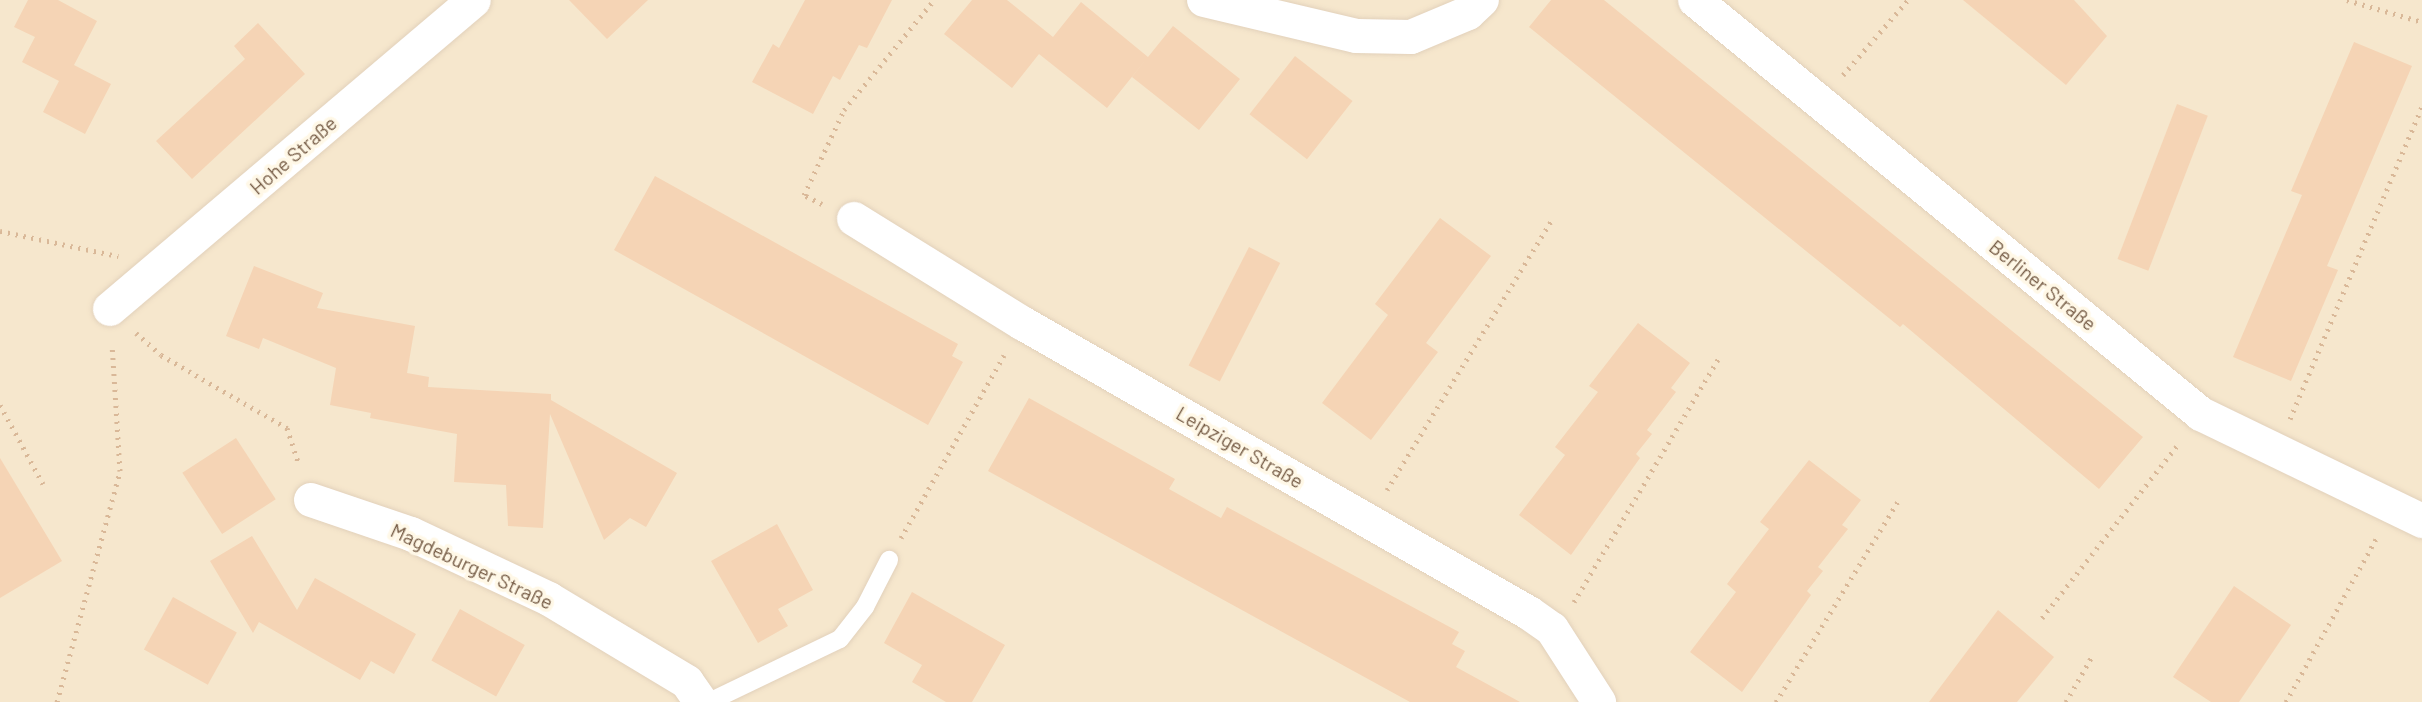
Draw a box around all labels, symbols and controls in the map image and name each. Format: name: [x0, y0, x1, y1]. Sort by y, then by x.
street label: Hohe Straße: [245, 111, 341, 199]
street label: Berliner Straße: [1985, 234, 2101, 336]
street label: Leipziger Straße: [1172, 401, 1308, 493]
street label: Magdeburger Straße: [387, 518, 557, 614]

